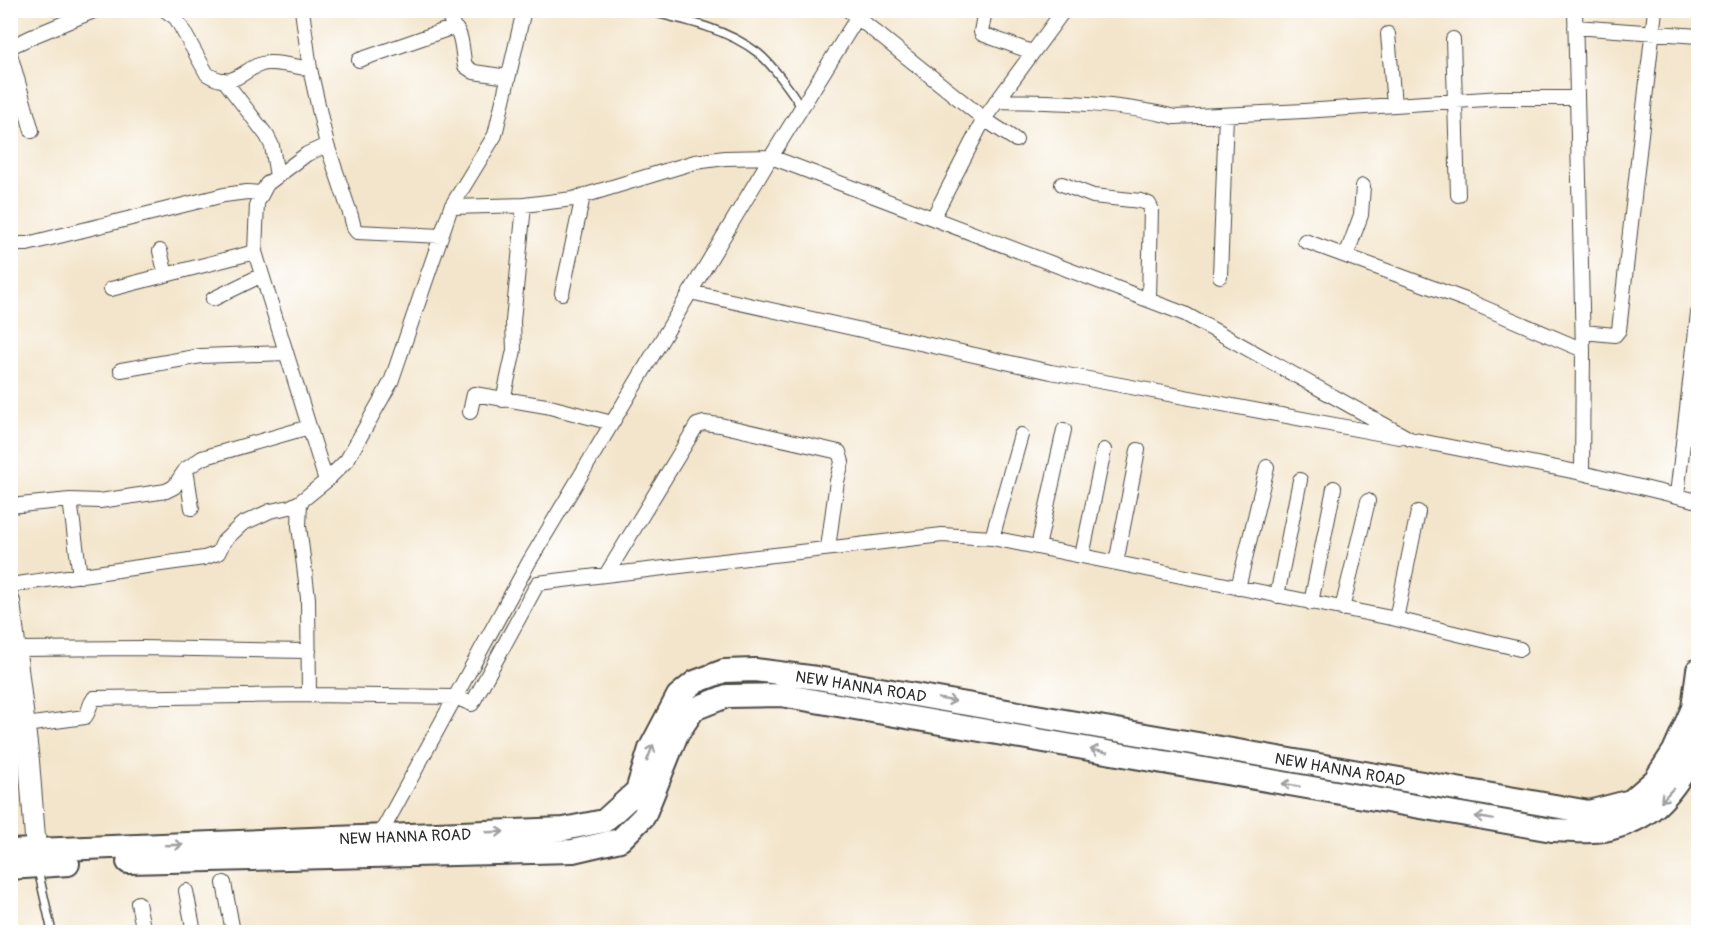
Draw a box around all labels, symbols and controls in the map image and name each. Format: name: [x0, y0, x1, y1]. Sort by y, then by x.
street label: NEW HANNA ROAD: [794, 667, 928, 707]
one-way arrow: [936, 695, 956, 706]
one-way arrow: [645, 744, 656, 763]
one-way arrow: [1090, 745, 1110, 756]
street label: NEW HANNA ROAD: [1273, 749, 1407, 791]
one-way arrow: [1282, 779, 1302, 790]
one-way arrow: [1660, 787, 1674, 802]
one-way arrow: [1474, 813, 1494, 824]
street label: NEW HANNA ROAD: [339, 825, 471, 849]
one-way arrow: [484, 827, 504, 838]
one-way arrow: [163, 839, 183, 851]

